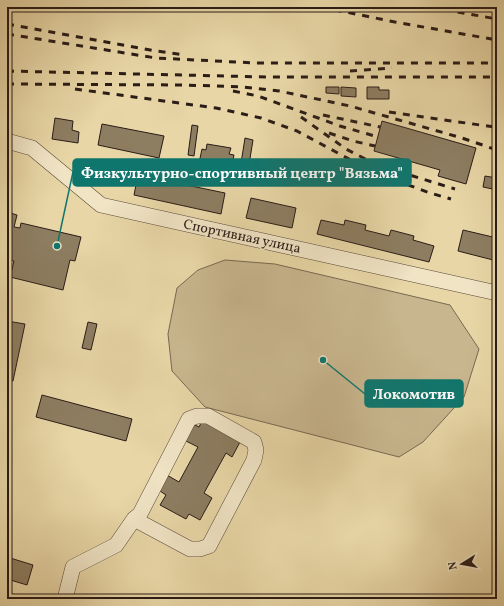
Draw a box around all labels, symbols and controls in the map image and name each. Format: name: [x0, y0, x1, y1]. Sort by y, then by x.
callout: Физкультурно-спортивный центр "Вязьма": [73, 159, 411, 186]
text: Физкультурно-спортивный центр "Вязьма": [81, 164, 403, 185]
street label: Спортивная улица: [182, 215, 302, 259]
callout: Локомотив: [365, 380, 463, 407]
text: Локомотив: [373, 385, 456, 406]
north arrow: [442, 544, 482, 584]
text: N: [446, 560, 462, 571]

